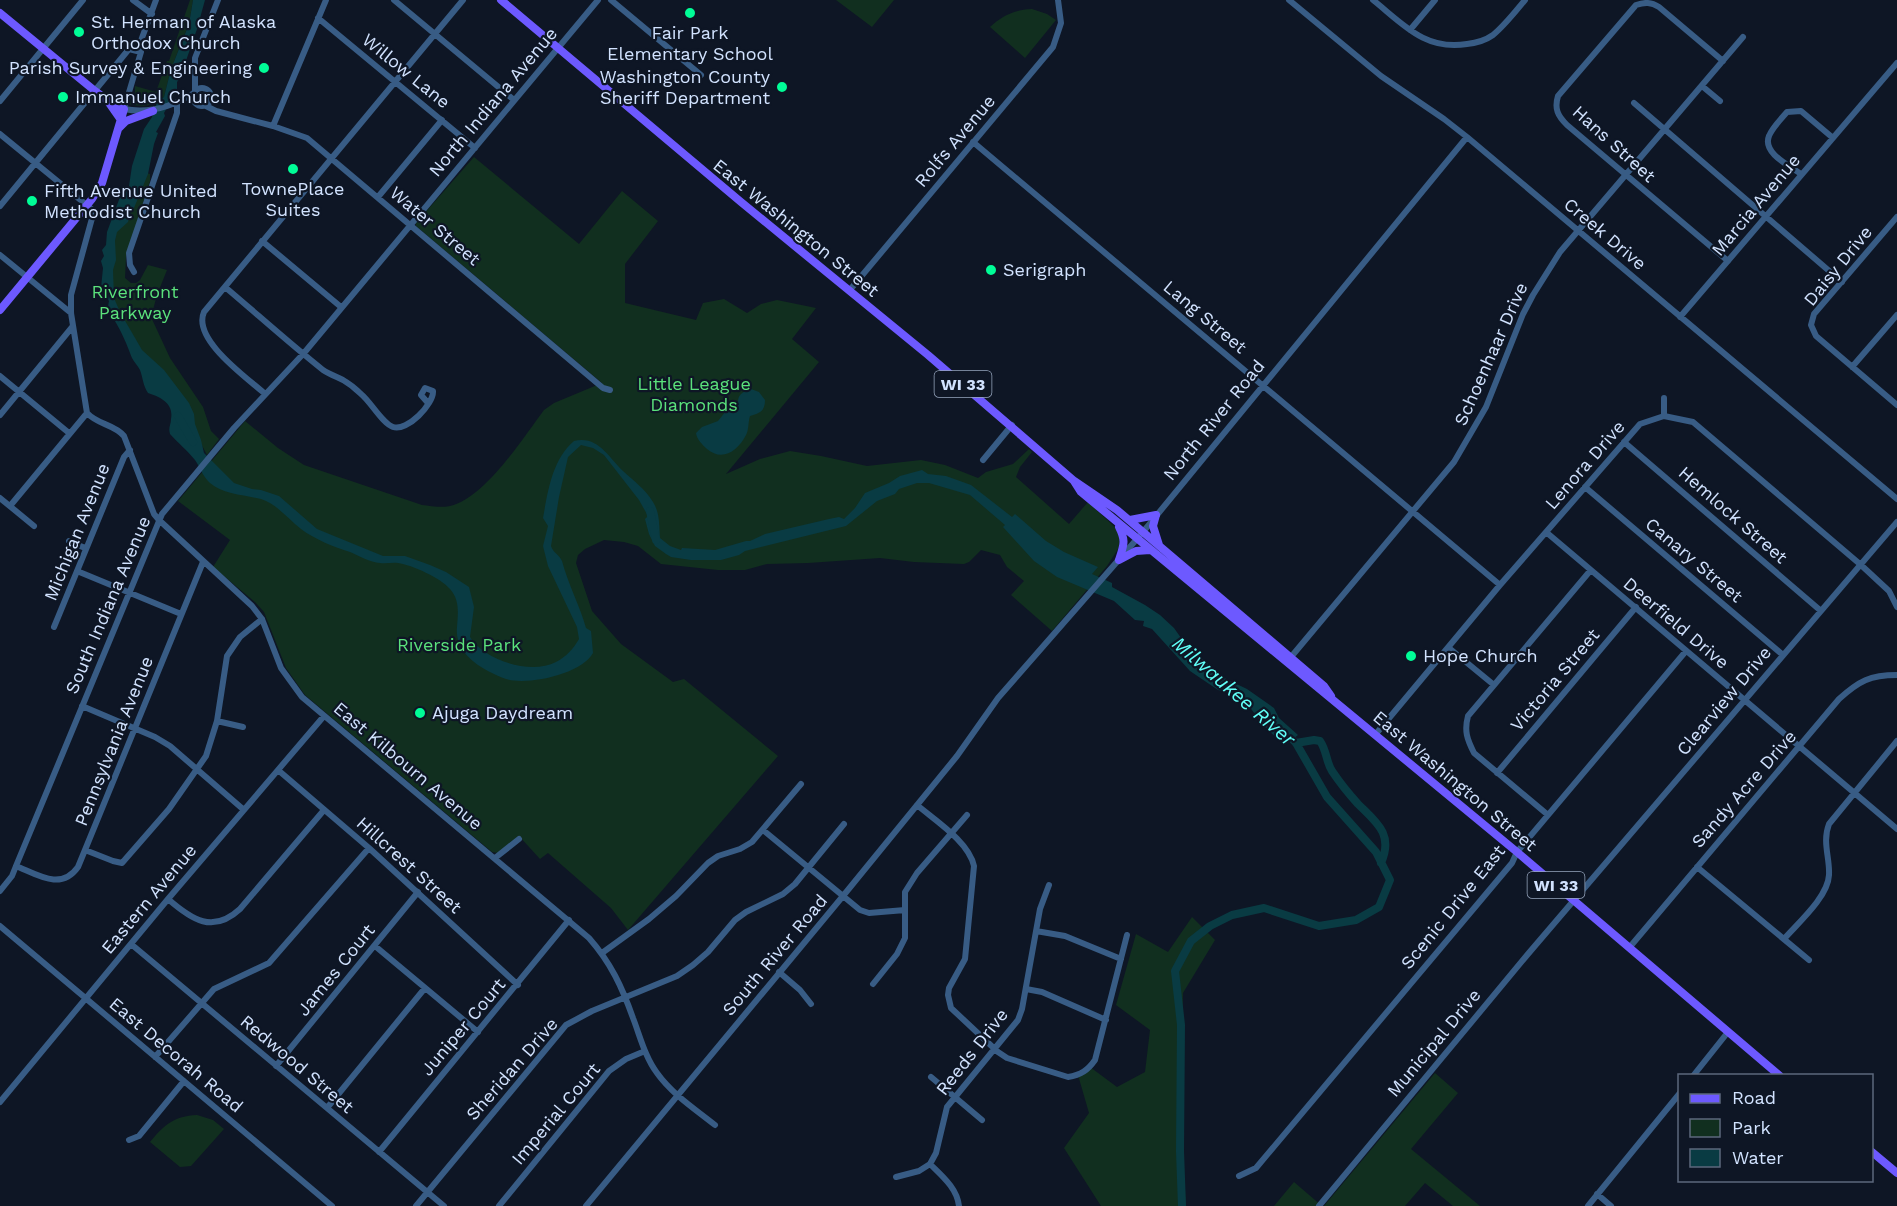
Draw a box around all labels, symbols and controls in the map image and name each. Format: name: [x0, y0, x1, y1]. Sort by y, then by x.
marker: Fair Park Elementary School: [683, 6, 697, 20]
place label: St. Herman of Alaska Orthodox Church: [91, 11, 276, 53]
place label: Fair Park Elementary School: [607, 22, 773, 64]
street label: North Indiana Avenue: [424, 23, 561, 180]
marker: St. Herman of Alaska Orthodox Church: [72, 25, 86, 39]
street label: Willow Lane: [358, 29, 454, 112]
place label: Parish Survey & Engineering: [9, 57, 252, 78]
marker: Parish Survey & Engineering: [257, 61, 271, 75]
place label: Washington County Sheriff Department: [599, 66, 771, 108]
marker: Washington County Sheriff Department: [775, 80, 789, 94]
place label: Immanuel Church: [75, 86, 231, 107]
marker: Immanuel Church: [56, 90, 70, 104]
street label: Rolfs Avenue: [910, 90, 999, 191]
street label: Hans Street: [1569, 101, 1660, 187]
street label: Marcia Avenue: [1707, 150, 1804, 260]
street label: East Washington Street: [709, 154, 884, 301]
marker: TownePlace Suites: [286, 162, 300, 176]
place label: TownePlace Suites: [241, 178, 345, 220]
place label: Fifth Avenue United Methodist Church: [44, 180, 218, 222]
street label: Water Street: [386, 182, 485, 270]
street label: Creek Drive: [1560, 193, 1651, 274]
marker: Fifth Avenue United Methodist Church: [25, 194, 39, 208]
street label: Daisy Drive: [1799, 222, 1876, 310]
place label: Serigraph: [1003, 259, 1086, 280]
marker: Serigraph: [984, 263, 998, 277]
street label: Lang Street: [1160, 276, 1251, 358]
street label: Schoenhaar Drive: [1450, 279, 1532, 429]
park label: Riverfront Parkway: [91, 281, 179, 323]
street label: North River Road: [1159, 355, 1269, 484]
road number: WI 33: [934, 371, 992, 397]
park label: Little League Diamonds: [637, 373, 751, 415]
street label: Lenora Drive: [1540, 416, 1629, 513]
street label: Michigan Avenue: [39, 460, 114, 604]
street label: Hemlock Street: [1675, 462, 1792, 568]
street label: South Indiana Avenue: [61, 513, 155, 697]
street label: Canary Street: [1641, 513, 1748, 607]
street label: Deerfield Drive: [1619, 572, 1733, 673]
street label: Victoria Street: [1506, 624, 1604, 735]
water label: Milwaukee River: [1168, 631, 1301, 752]
park label: Riverside Park: [397, 634, 521, 655]
street label: Clearview Drive: [1672, 642, 1775, 759]
place label: Hope Church: [1423, 645, 1538, 666]
marker: Hope Church: [1404, 649, 1418, 663]
street label: Pennsylvania Avenue: [70, 653, 157, 829]
street label: East Kilbourn Avenue: [330, 697, 487, 834]
place label: Ajuga Daydream: [432, 702, 573, 723]
marker: Ajuga Daydream: [413, 706, 427, 720]
street label: East Washington Street: [1369, 706, 1542, 856]
street label: Sandy Acre Drive: [1687, 726, 1800, 852]
street label: Hillcrest Street: [353, 812, 466, 918]
street label: Eastern Avenue: [97, 840, 201, 958]
street label: Scenic Drive East: [1396, 840, 1509, 973]
road number: WI 33: [1528, 872, 1584, 898]
street label: South River Road: [718, 890, 831, 1020]
street label: James Court: [292, 919, 379, 1020]
street label: Juniper Court: [416, 973, 510, 1080]
street label: Municipal Drive: [1382, 984, 1485, 1101]
street label: East Decorah Road: [105, 993, 247, 1117]
street label: Reeds Drive: [931, 1004, 1012, 1099]
street label: Redwood Street: [236, 1010, 359, 1117]
street label: Sheridan Drive: [461, 1013, 562, 1124]
street label: Imperial Court: [507, 1058, 604, 1169]
legend: [1678, 1074, 1873, 1182]
text: Road: [1732, 1087, 1776, 1108]
text: Park: [1732, 1117, 1771, 1138]
text: Water: [1732, 1147, 1784, 1168]

